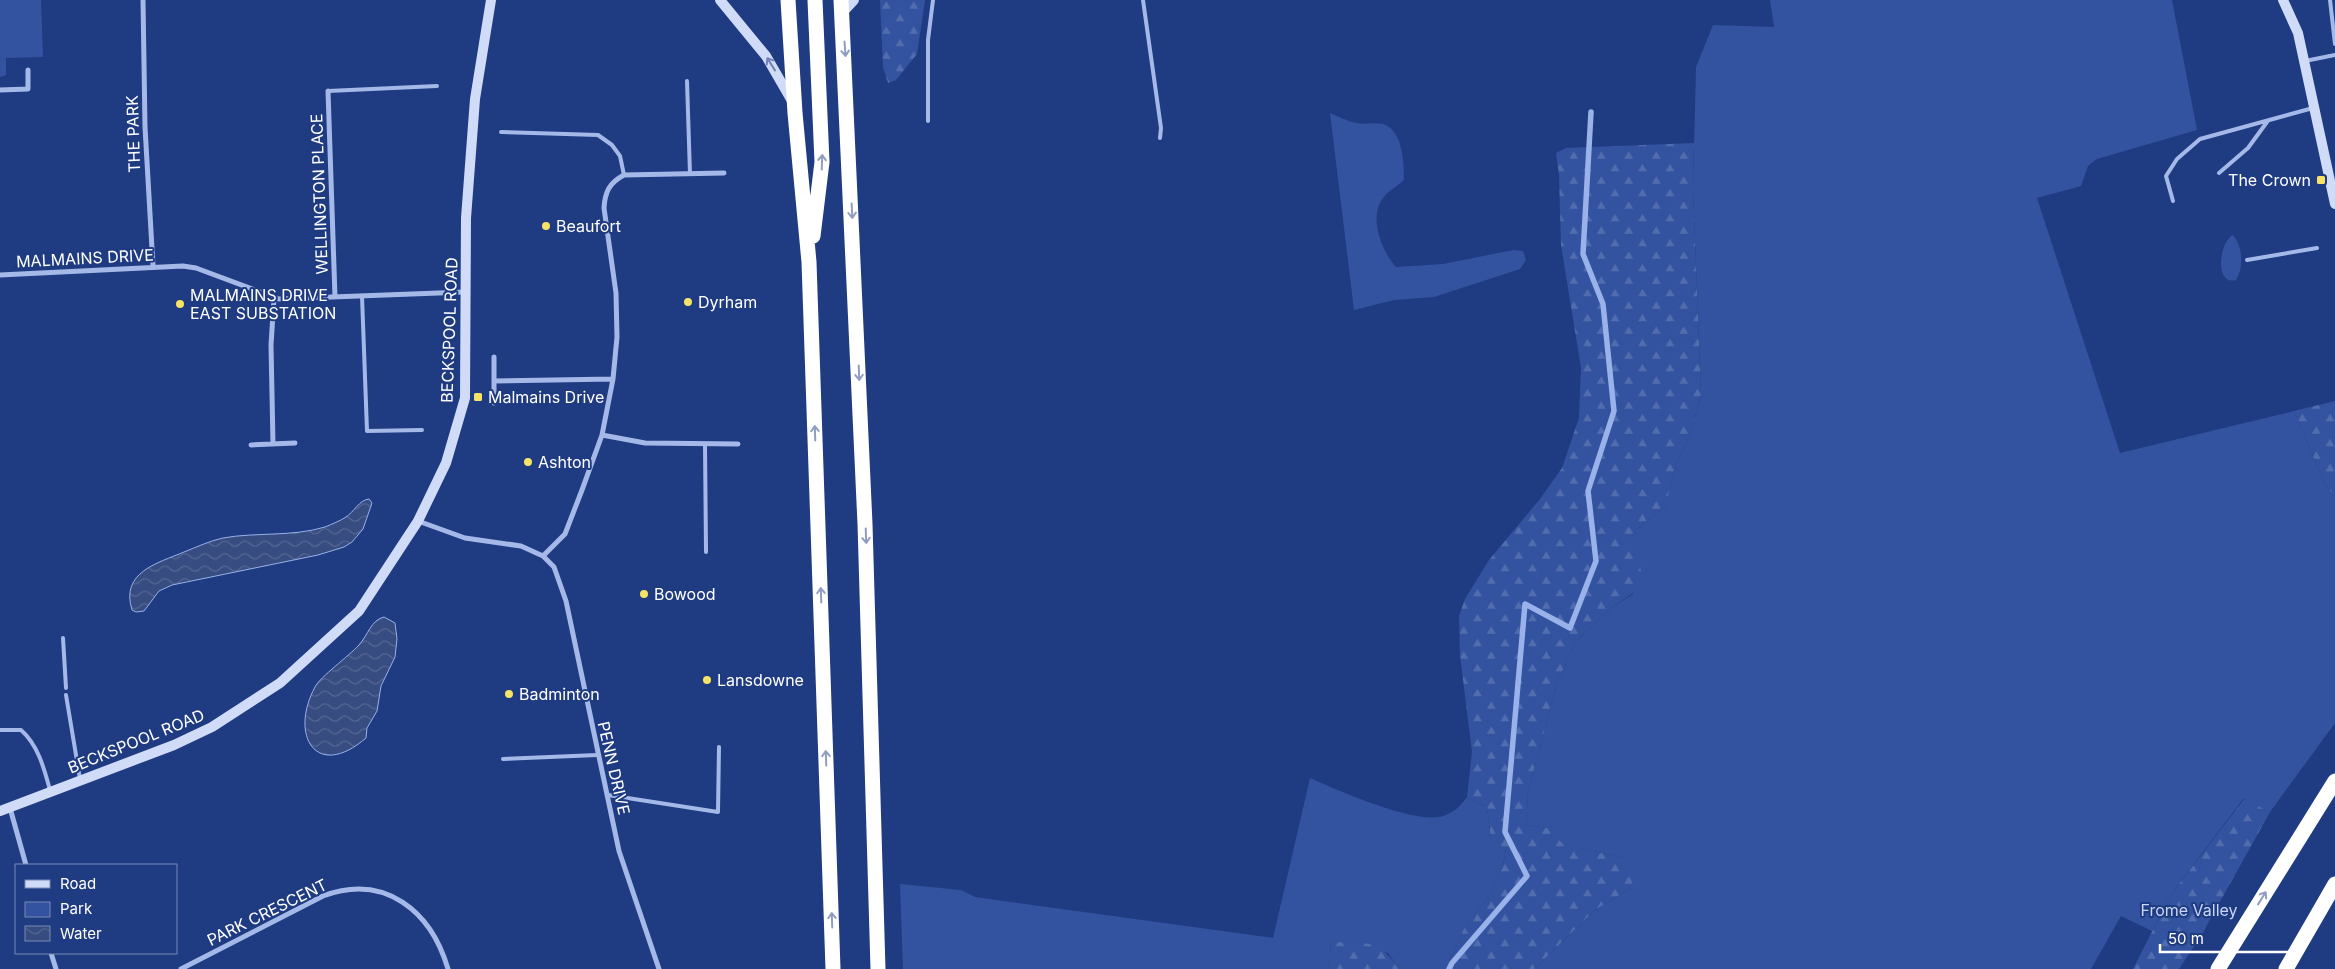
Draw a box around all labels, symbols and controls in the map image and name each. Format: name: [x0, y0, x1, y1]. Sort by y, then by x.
one-way arrow: [840, 40, 849, 56]
one-way arrow: [765, 58, 775, 72]
street label: THE PARK: [122, 95, 144, 173]
street label: WELLINGTON PLACE: [306, 113, 332, 275]
one-way arrow: [817, 154, 826, 170]
place label: The Crown: [2228, 170, 2311, 190]
marker: The Crown: [2315, 174, 2327, 186]
one-way arrow: [847, 202, 857, 219]
place label: Beaufort: [556, 216, 621, 236]
marker: Beaufort: [540, 220, 552, 232]
street label: MALMAINS DRIVE: [16, 244, 154, 272]
street label: BECKSPOOL ROAD: [436, 257, 462, 403]
place label: MALMAINS DRIVE EAST SUBSTATION: [190, 285, 336, 323]
place label: Dyrham: [698, 292, 757, 312]
marker: Dyrham: [682, 296, 694, 308]
marker: MALMAINS DRIVE EAST SUBSTATION: [174, 298, 186, 310]
one-way arrow: [855, 365, 864, 381]
place label: Malmains Drive: [488, 387, 604, 407]
marker: Malmains Drive: [472, 391, 484, 403]
one-way arrow: [811, 425, 820, 441]
place label: Ashton: [538, 452, 591, 472]
marker: Ashton: [522, 456, 534, 468]
one-way arrow: [861, 527, 870, 543]
place label: Bowood: [654, 584, 716, 604]
marker: Bowood: [638, 588, 650, 600]
one-way arrow: [816, 588, 826, 604]
place label: Lansdowne: [717, 670, 804, 690]
marker: Lansdowne: [701, 674, 713, 686]
place label: Badminton: [519, 684, 600, 704]
marker: Badminton: [503, 688, 515, 700]
street label: BECKSPOOL ROAD: [65, 704, 207, 778]
street label: PENN DRIVE: [594, 719, 634, 817]
one-way arrow: [821, 750, 831, 766]
legend: [15, 864, 178, 954]
text: Road: [60, 874, 96, 893]
street label: PARK CRESCENT: [204, 874, 330, 950]
one-way arrow: [2257, 891, 2268, 905]
text: Park: [60, 899, 93, 918]
park label: Frome Valley: [2140, 900, 2238, 920]
one-way arrow: [827, 913, 836, 929]
scale bar: [2160, 922, 2296, 954]
text: Water: [60, 924, 102, 943]
text: 50 m: [2168, 929, 2204, 948]

